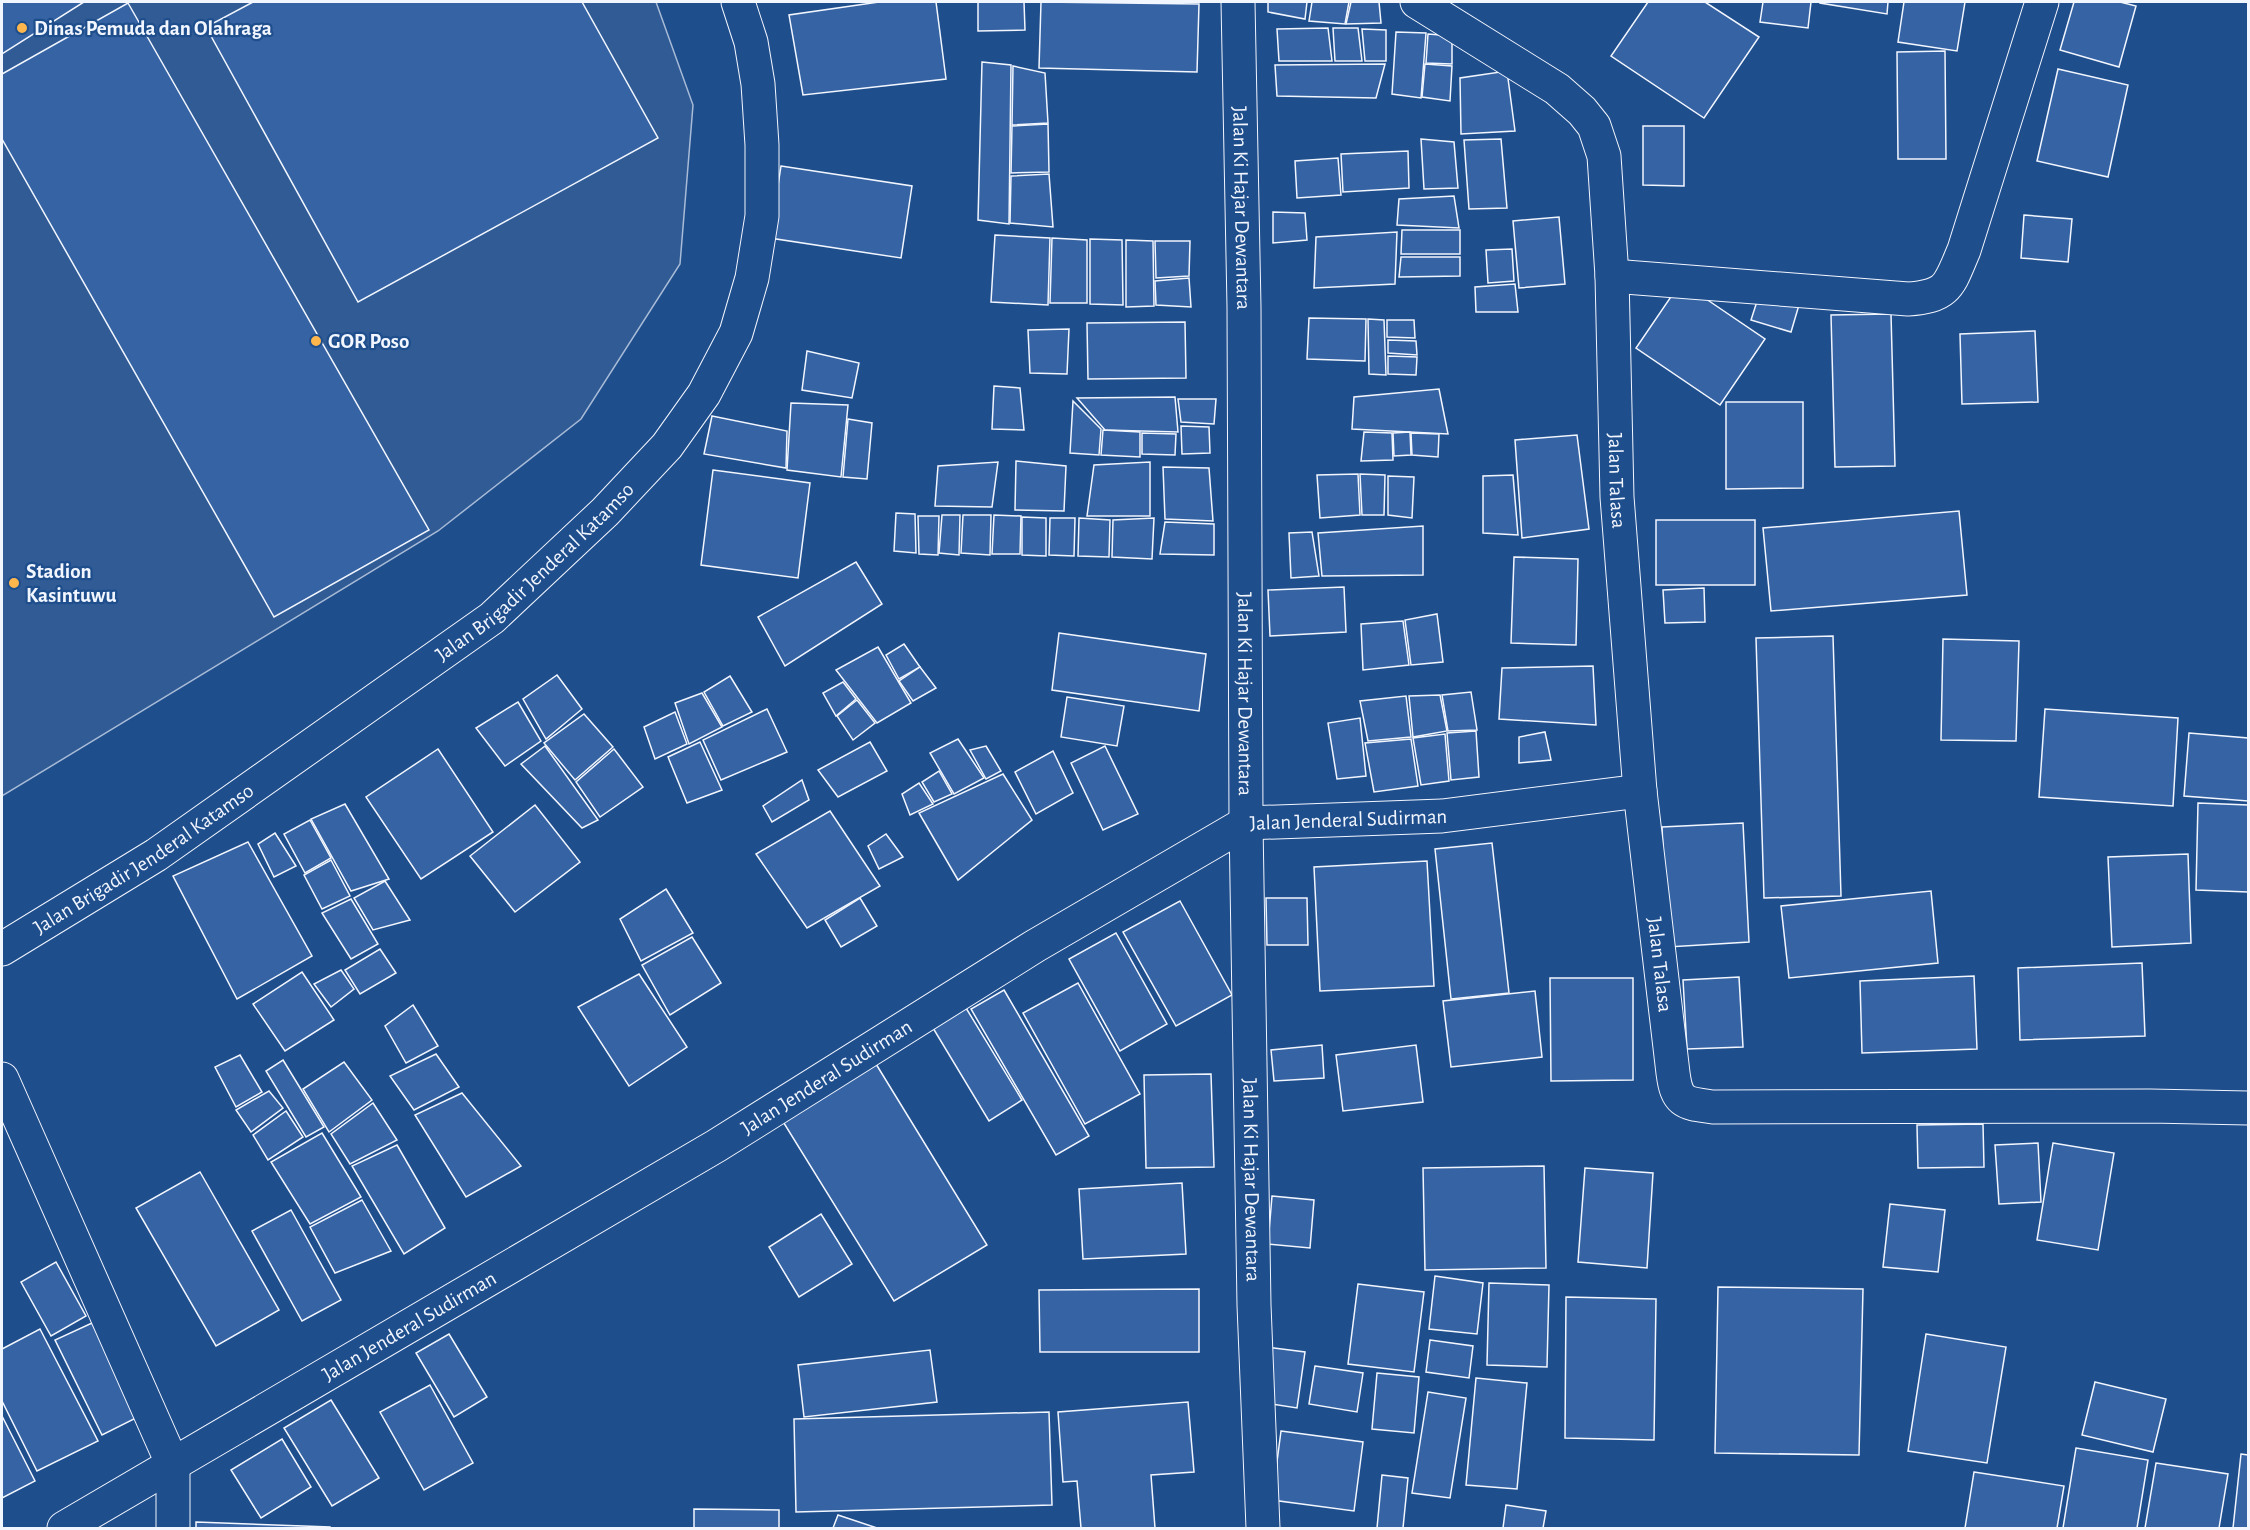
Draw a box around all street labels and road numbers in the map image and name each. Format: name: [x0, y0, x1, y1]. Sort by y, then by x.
street label: Jalan Ki Hajar Dewantara: [1229, 106, 1254, 310]
street label: Jalan Talasa: [1605, 433, 1629, 530]
street label: Jalan Brigadir Jenderal Katamso: [432, 479, 638, 665]
street label: Jalan Ki Hajar Dewantara: [1234, 592, 1256, 796]
street label: Jalan Brigadir Jenderal Katamso: [30, 780, 258, 938]
street label: Jalan Jenderal Sudirman: [1249, 806, 1448, 834]
street label: Jalan Talasa: [1644, 916, 1676, 1014]
street label: Jalan Jenderal Sudirman: [737, 1016, 916, 1139]
street label: Jalan Ki Hajar Dewantara: [1239, 1078, 1264, 1282]
street label: Jalan Jenderal Sudirman: [319, 1267, 500, 1385]

